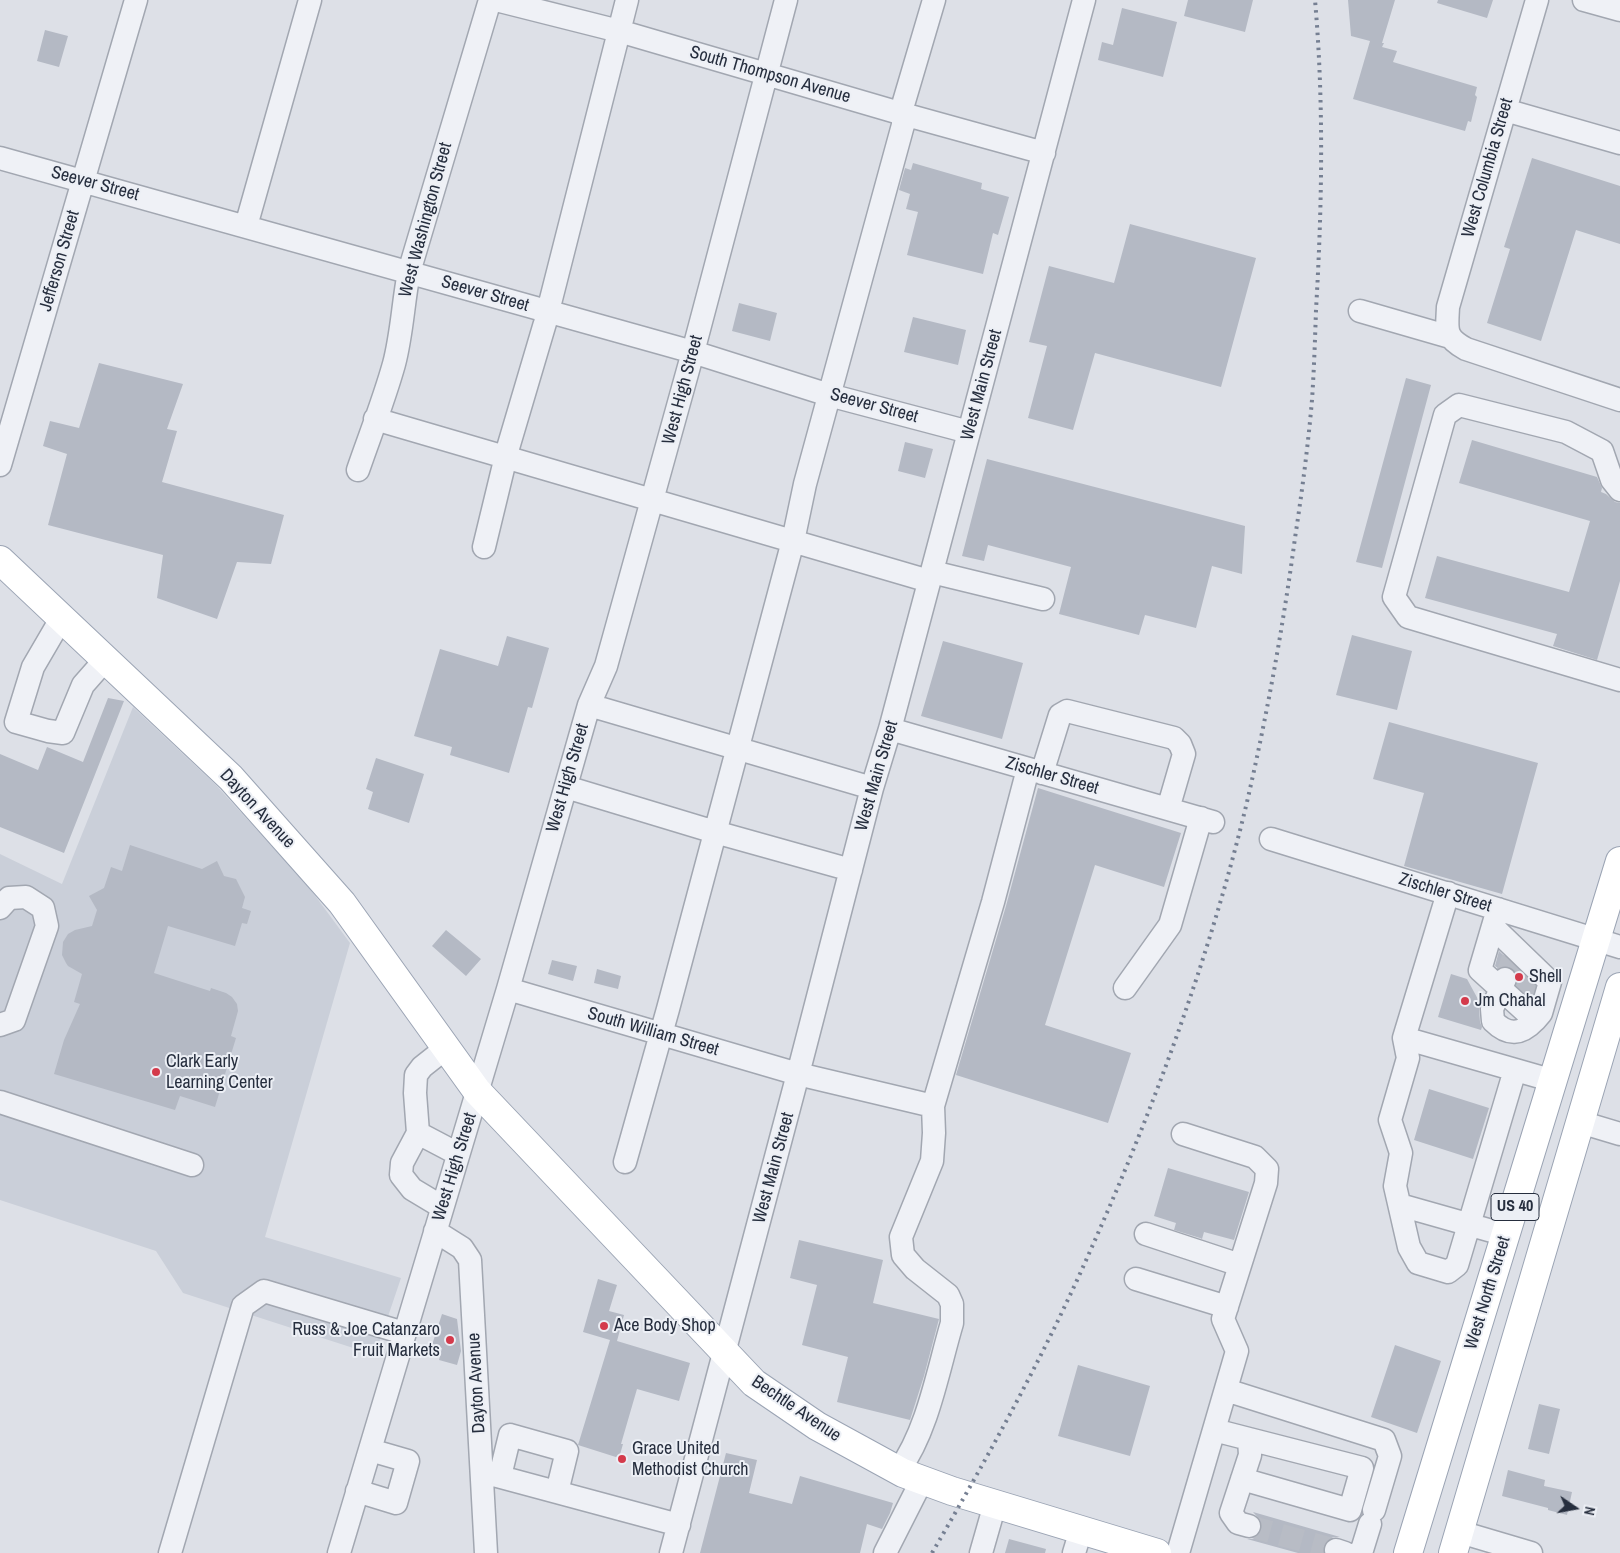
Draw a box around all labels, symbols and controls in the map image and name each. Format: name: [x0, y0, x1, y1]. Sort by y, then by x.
street label: South Thompson Avenue: [687, 42, 853, 108]
street label: West Columbia Street: [1458, 96, 1518, 240]
street label: West Washington Street: [395, 140, 457, 300]
street label: Seever Street: [49, 162, 141, 206]
street label: Jefferson Street: [35, 208, 85, 314]
street label: Seever Street: [439, 271, 531, 317]
street label: West Main Street: [957, 327, 1007, 443]
street label: West High Street: [658, 333, 708, 447]
street label: Seever Street: [828, 384, 920, 428]
street label: West Main Street: [851, 718, 903, 834]
street label: West High Street: [542, 721, 594, 835]
street label: Zischler Street: [1003, 752, 1101, 800]
street label: Dayton Avenue: [215, 765, 299, 853]
street label: Zischler Street: [1396, 869, 1494, 917]
place label: Shell: [1529, 966, 1562, 988]
marker: Shell: [1513, 971, 1525, 983]
place label: Jm Chahal: [1475, 990, 1546, 1012]
marker: Jm Chahal: [1459, 995, 1471, 1007]
street label: South William Street: [585, 1003, 721, 1061]
place label: Clark Early Learning Center: [166, 1051, 273, 1094]
marker: Clark Early Learning Center: [150, 1066, 162, 1078]
street label: West High Street: [428, 1110, 482, 1224]
street label: West Main Street: [749, 1110, 799, 1226]
road number: US 40: [1491, 1194, 1539, 1220]
street label: West North Street: [1461, 1234, 1515, 1352]
place label: Ace Body Shop: [614, 1315, 716, 1337]
place label: Russ & Joe Catanzaro Fruit Markets: [292, 1319, 440, 1362]
marker: Ace Body Shop: [598, 1320, 610, 1332]
street label: Dayton Avenue: [464, 1332, 490, 1434]
marker: Russ & Joe Catanzaro Fruit Markets: [444, 1334, 456, 1346]
street label: Bechtle Avenue: [747, 1371, 845, 1447]
place label: Grace United Methodist Church: [632, 1438, 748, 1480]
marker: Grace United Methodist Church: [616, 1453, 628, 1465]
north arrow: [1550, 1483, 1600, 1533]
text: N: [1580, 1505, 1599, 1517]

